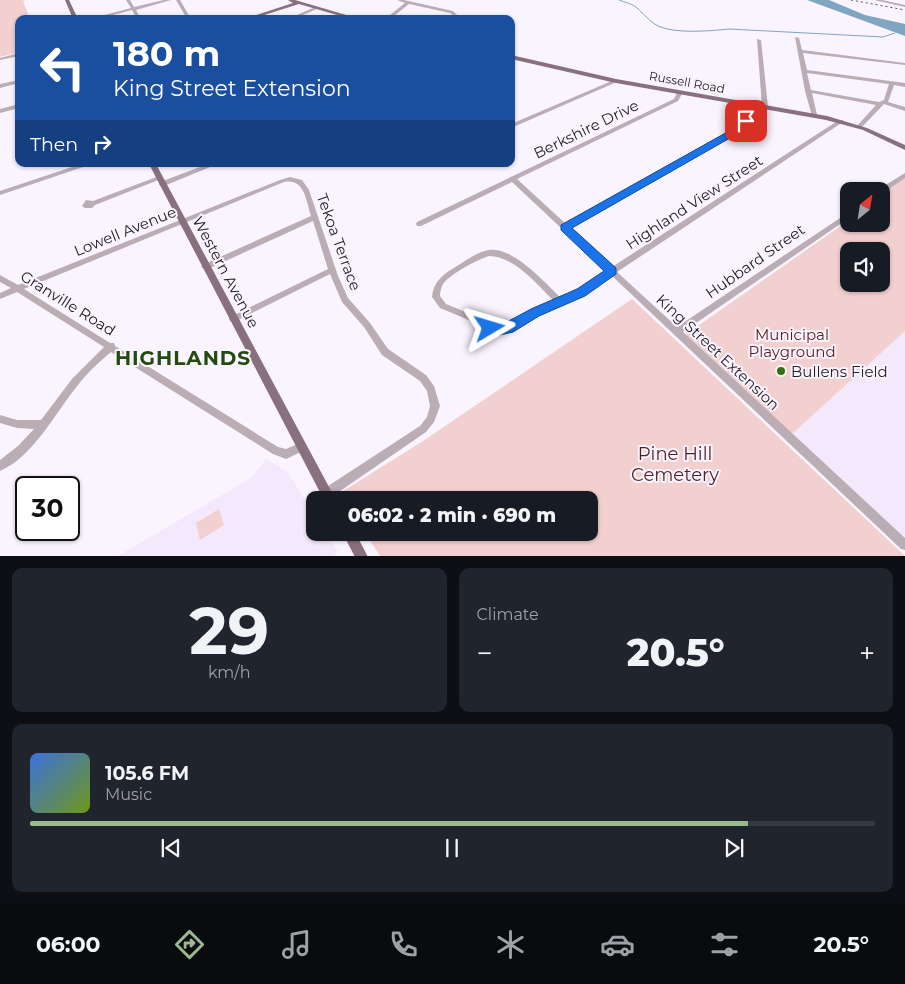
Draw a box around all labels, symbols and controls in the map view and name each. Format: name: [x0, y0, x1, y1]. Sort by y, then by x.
text: 180 m: [113, 32, 220, 75]
icon: left: [30, 35, 95, 100]
street label: Russell Road: [648, 68, 726, 96]
text: King Street Extension: [113, 75, 351, 102]
street label: Berkshire Drive: [530, 95, 642, 163]
pin: [725, 100, 767, 142]
icon: arrive: [732, 107, 760, 135]
icon: right: [88, 130, 116, 158]
text: Then: [30, 133, 78, 156]
street label: Highland View Street: [622, 151, 766, 253]
north arrow: [840, 182, 890, 232]
map controls: [840, 182, 890, 292]
street label: Tekoa Terrace: [313, 191, 365, 293]
street label: Lowell Avenue: [71, 202, 179, 260]
street label: Western Avenue: [189, 213, 263, 331]
street label: Hubbard Street: [702, 220, 808, 302]
button: sound: [840, 242, 890, 292]
street label: Granville Road: [17, 266, 119, 340]
street label: King Street Extension: [652, 290, 784, 414]
position arrow: [463, 301, 515, 353]
park label: Municipal Playground: [748, 325, 836, 361]
district label: HIGHLANDS: [115, 346, 251, 370]
place label: Bullens Field: [791, 362, 888, 381]
marker: Bullens Field: [775, 365, 787, 377]
park label: Pine Hill Cemetery: [631, 443, 719, 486]
speed limit sign: 30: [15, 476, 80, 541]
text: 06:02 · 2 min · 690 m: [348, 504, 556, 527]
text: 29: [189, 591, 269, 670]
text: Climate: [477, 605, 539, 624]
text: 20.5°: [627, 629, 725, 676]
text: −: [477, 636, 493, 670]
text: +: [859, 636, 875, 670]
text: km/h: [208, 663, 251, 682]
text: 105.6 FM: [105, 762, 189, 785]
text: Music: [105, 785, 152, 804]
icon: previous: [157, 834, 185, 862]
icon: pause: [438, 834, 466, 862]
icon: next: [720, 834, 748, 862]
icon: directions: [172, 927, 207, 962]
icon: music: [279, 927, 314, 962]
icon: phone: [386, 927, 421, 962]
icon: climate: [493, 927, 528, 962]
icon: car: [600, 927, 635, 962]
icon: filters: [707, 927, 742, 962]
text: 06:00: [36, 931, 101, 958]
text: 20.5°: [813, 931, 869, 958]

